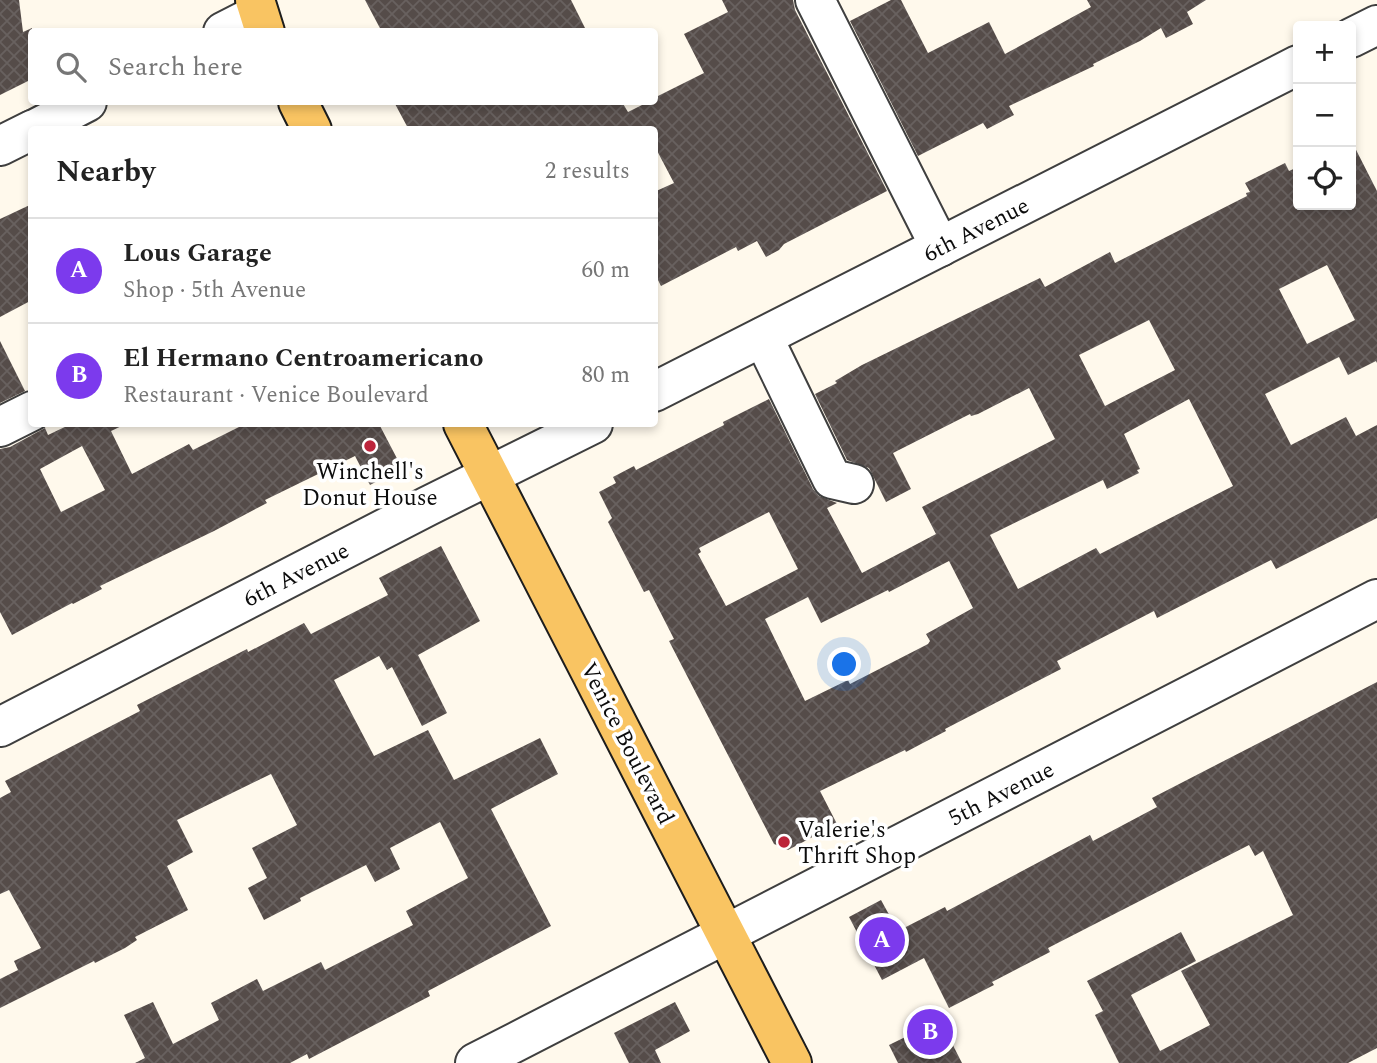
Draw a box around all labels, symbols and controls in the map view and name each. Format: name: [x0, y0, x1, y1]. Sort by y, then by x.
map controls: [1293, 21, 1356, 210]
button: +: [1293, 21, 1356, 84]
search box: [28, 28, 658, 105]
text: Search here: [108, 47, 243, 87]
icon: search: [52, 48, 90, 86]
button: −: [1293, 84, 1356, 147]
button: locate: [1293, 147, 1356, 210]
text: Nearby: [56, 149, 155, 195]
text: 2 results: [545, 154, 630, 189]
street label: 6th Avenue: [918, 189, 1036, 272]
text: Lous Garage: [123, 233, 272, 273]
text: A: [70, 253, 88, 288]
text: 60 m: [581, 253, 630, 288]
text: Shop · 5th Avenue: [123, 273, 306, 308]
text: El Hermano Centroamericano: [123, 338, 484, 378]
text: B: [71, 358, 87, 393]
text: 80 m: [581, 358, 630, 393]
text: Restaurant · Venice Boulevard: [123, 378, 429, 413]
marker: Winchell's Donut House: [362, 438, 378, 454]
place label: Winchell's Donut House: [302, 455, 438, 516]
street label: 6th Avenue: [238, 534, 356, 617]
your location: [827, 647, 861, 681]
street label: Venice Boulevard: [571, 656, 683, 831]
street label: 5th Avenue: [943, 753, 1061, 836]
place label: Valerie's Thrift Shop: [798, 813, 916, 874]
marker: Valerie's Thrift Shop: [776, 834, 792, 850]
pin: A: [859, 914, 905, 966]
pin: B: [907, 1006, 953, 1058]

